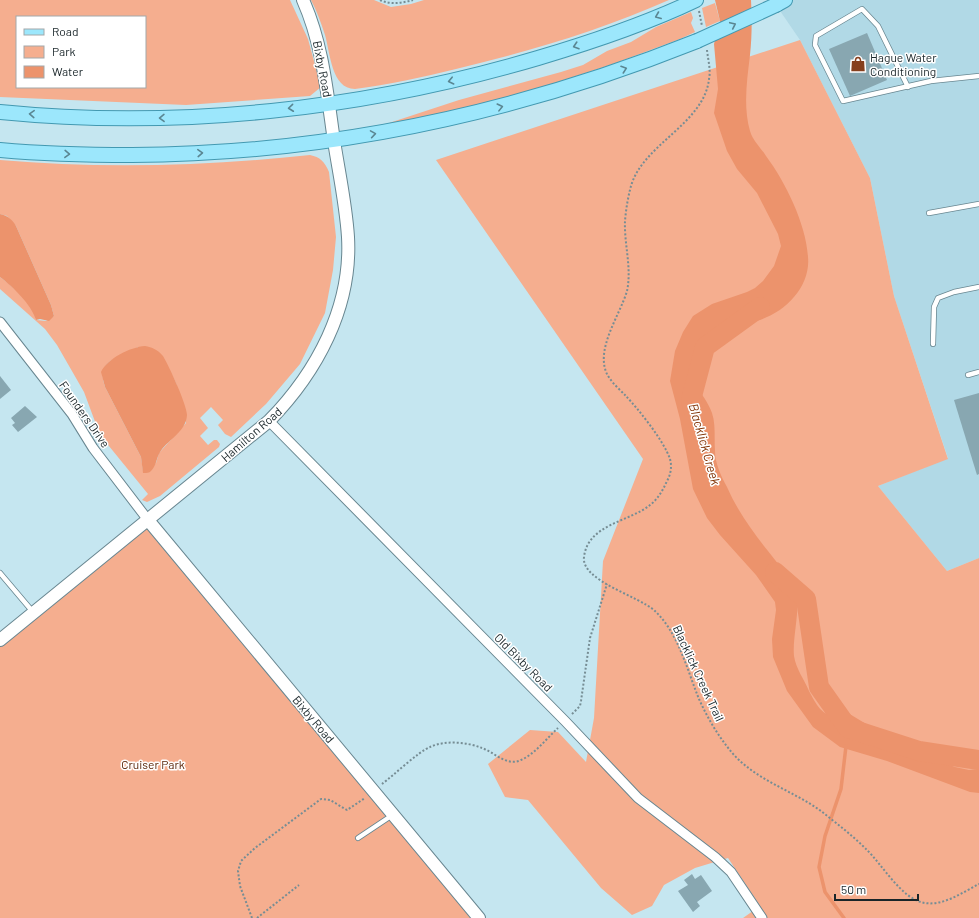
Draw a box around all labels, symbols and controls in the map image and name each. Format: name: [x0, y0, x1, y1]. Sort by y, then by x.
one-way arrow: [654, 11, 662, 19]
legend: [16, 16, 146, 88]
one-way arrow: [728, 22, 736, 30]
text: Road: [52, 24, 79, 38]
street label: Bixby Road: [311, 40, 335, 98]
one-way arrow: [572, 41, 579, 50]
text: Park: [52, 44, 76, 58]
place label: Hague Water Conditioning: [870, 50, 937, 78]
shop icon: Hague Water Conditioning: [849, 55, 867, 73]
text: Water: [52, 64, 84, 78]
one-way arrow: [620, 65, 627, 74]
one-way arrow: [447, 76, 454, 85]
one-way arrow: [288, 103, 294, 112]
one-way arrow: [496, 103, 503, 112]
one-way arrow: [29, 110, 35, 119]
one-way arrow: [159, 113, 165, 122]
one-way arrow: [370, 131, 376, 139]
one-way arrow: [197, 149, 203, 157]
one-way arrow: [64, 150, 70, 158]
street label: Founders Drive: [57, 378, 113, 450]
water label: Blacklick Creek: [686, 401, 724, 487]
street label: Hamilton Road: [218, 404, 284, 464]
street label: Blacklick Creek Trail: [671, 623, 727, 723]
street label: Old Bixby Road: [492, 630, 556, 694]
street label: Bixby Road: [290, 693, 338, 745]
park label: Cruiser Park: [121, 757, 185, 771]
scale bar: [835, 876, 918, 902]
text: 50 m: [841, 882, 866, 896]

